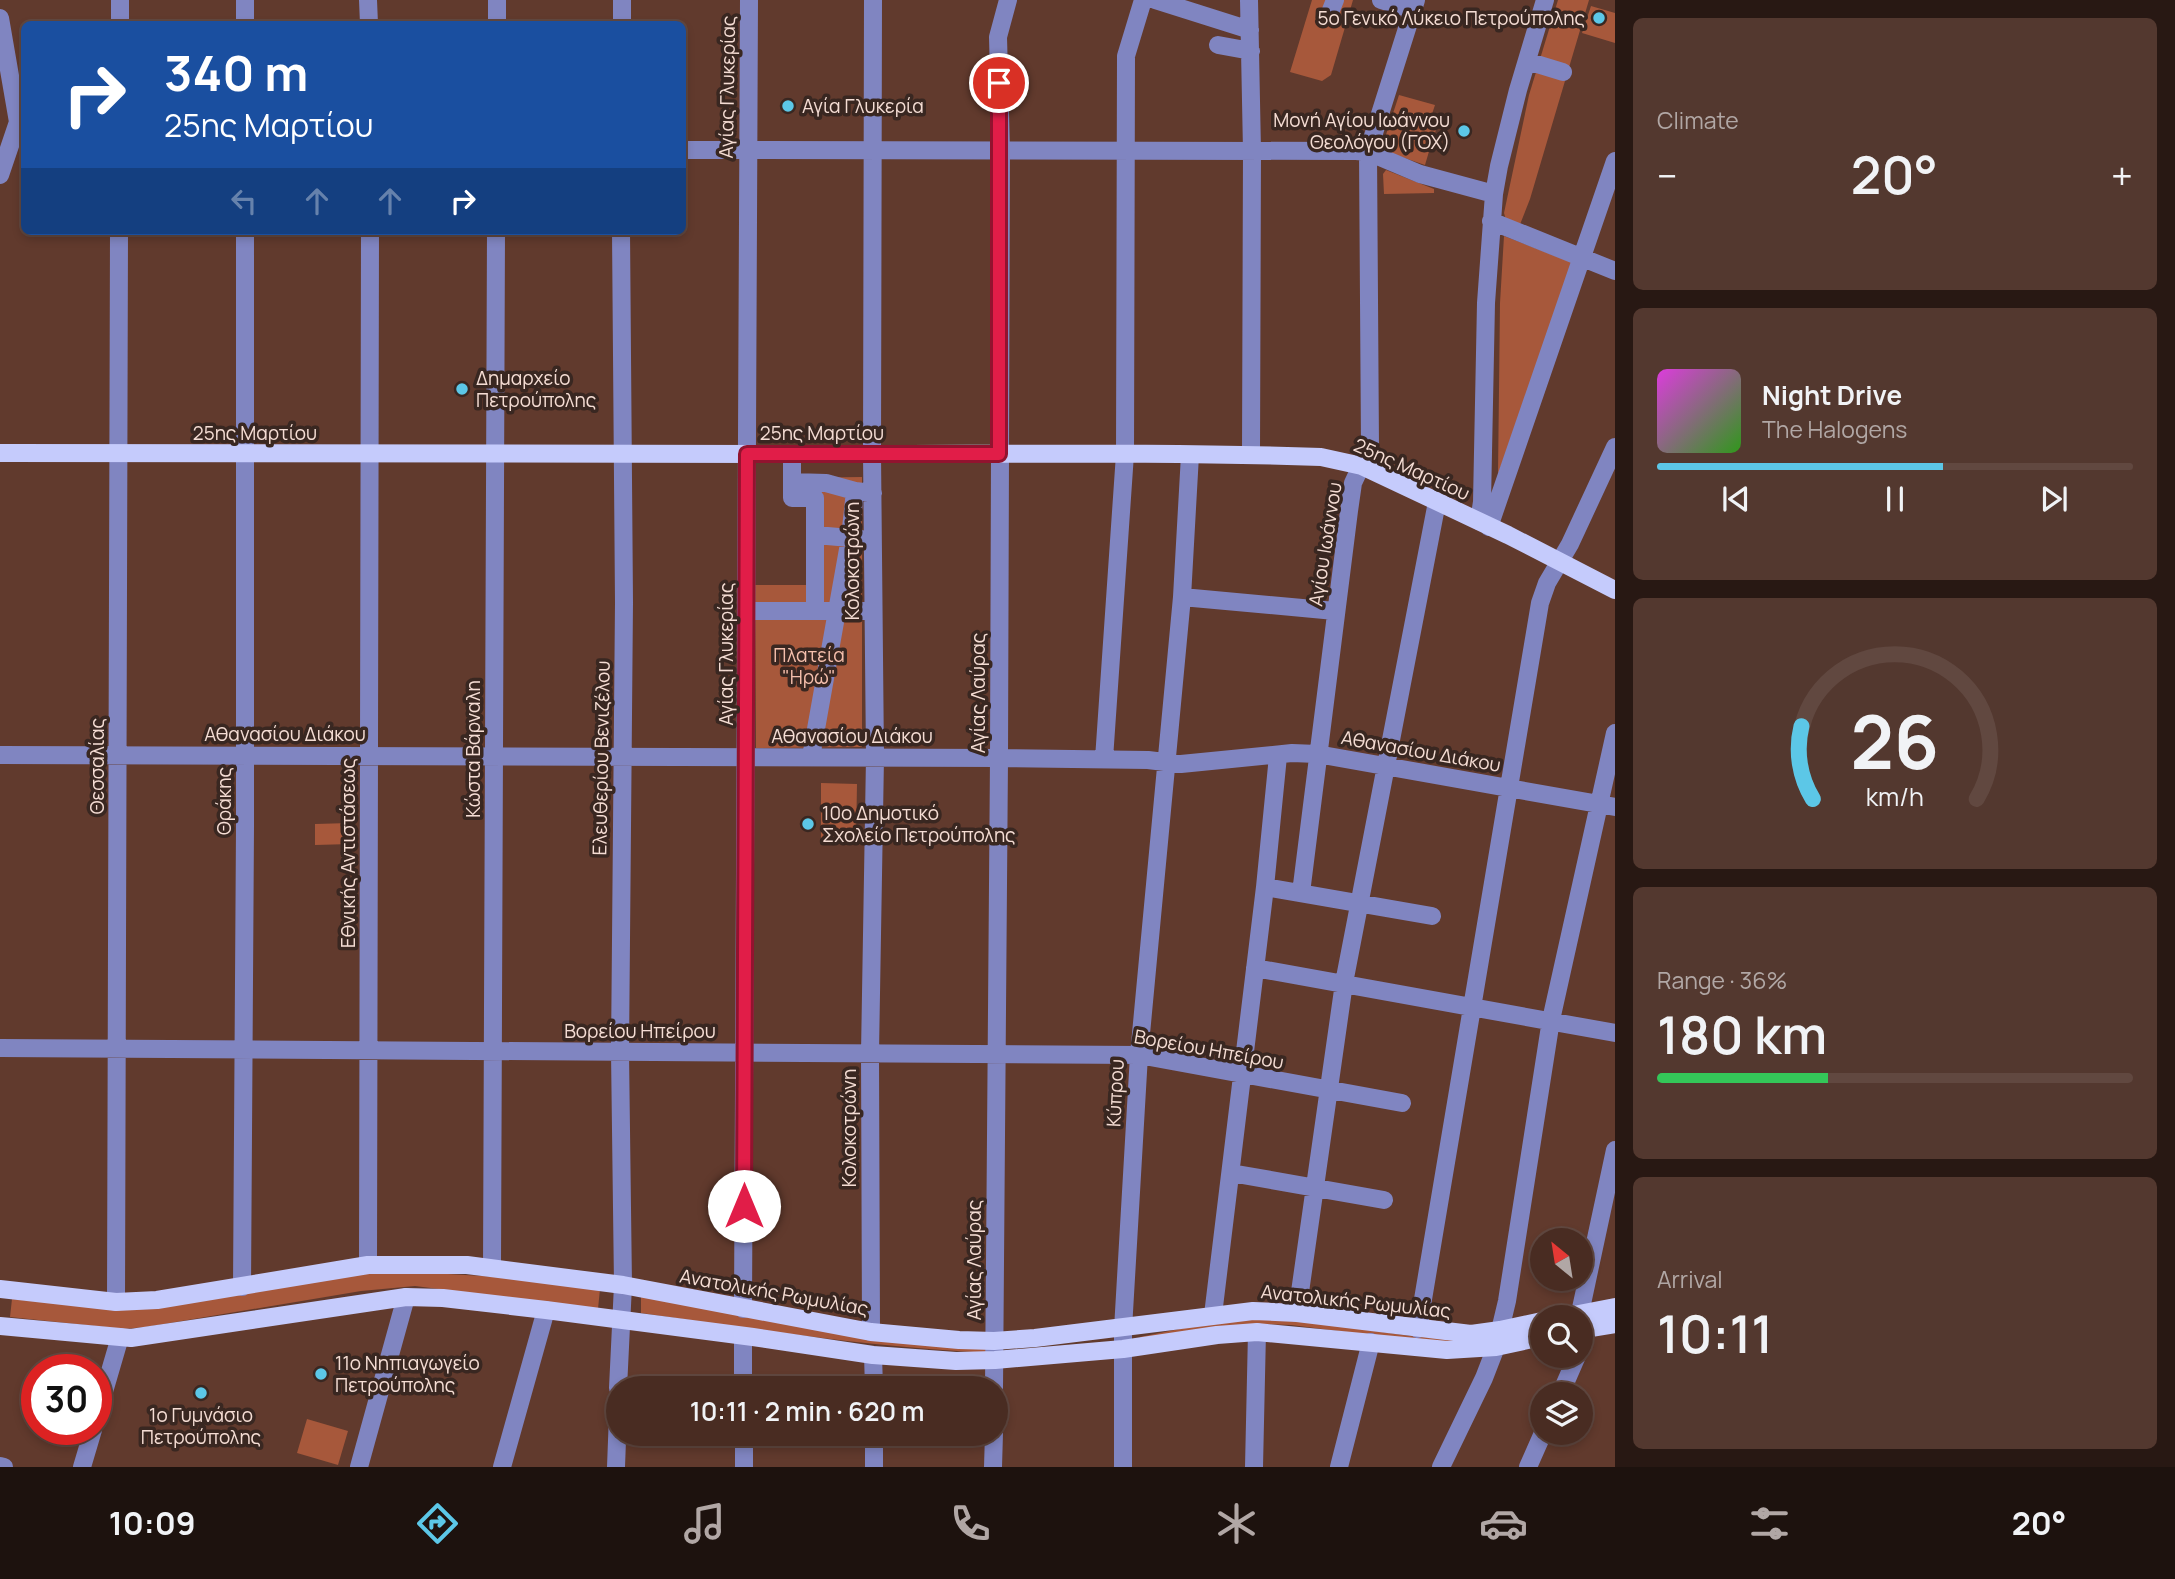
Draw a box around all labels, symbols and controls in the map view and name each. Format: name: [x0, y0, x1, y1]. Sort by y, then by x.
place label: 5ο Γενικό Λύκειο Πετρούπολης: [1317, 5, 1585, 31]
marker: 5ο Γενικό Λύκειο Πετρούπολης: [1591, 10, 1607, 26]
street label: Αγίας Γλυκερίας: [713, 15, 741, 159]
text: 340 m: [164, 39, 308, 106]
icon: right: [49, 49, 140, 140]
pin: [969, 53, 1029, 113]
icon: arrive: [980, 64, 1018, 102]
place label: Αγία Γλυκερία: [802, 93, 924, 119]
marker: Αγία Γλυκερία: [780, 98, 796, 114]
text: 25ης Μαρτίου: [164, 103, 373, 147]
text: Climate: [1657, 104, 1739, 136]
place label: Μονή Αγίου Ιωάννου Θεολόγου (ΓΟΧ): [1273, 107, 1450, 155]
marker: Μονή Αγίου Ιωάννου Θεολόγου (ΓΟΧ): [1456, 123, 1472, 139]
text: 20°: [1851, 139, 1938, 210]
text: −: [1657, 149, 1678, 201]
text: +: [2111, 149, 2133, 201]
icon: left: [225, 182, 263, 220]
icon: ahead: [298, 182, 336, 220]
icon: ahead: [371, 182, 409, 220]
icon: right: [444, 182, 482, 220]
place label: Δημαρχείο Πετρούπολης: [476, 365, 596, 413]
text: Night Drive: [1762, 377, 1902, 413]
marker: Δημαρχείο Πετρούπολης: [454, 381, 470, 397]
text: The Halogens: [1762, 413, 1907, 445]
street label: 25ης Μαρτίου: [193, 420, 317, 446]
street label: 25ης Μαρτίου: [760, 420, 884, 446]
street label: 25ης Μαρτίου: [1350, 432, 1474, 506]
street label: Αγίου Ιωάννου: [1302, 480, 1348, 608]
icon: previous: [1717, 480, 1755, 518]
icon: pause: [1876, 480, 1914, 518]
icon: next: [2035, 480, 2073, 518]
street label: Κολοκοτρώνη: [839, 502, 865, 620]
street label: Αγίας Γλυκερίας: [713, 583, 739, 725]
street label: Αγίας Λαύρας: [965, 633, 991, 753]
park label: Πλατεία "Ηρώ": [773, 642, 845, 690]
street label: Ελευθερίου Βενιζέλου: [586, 660, 616, 856]
street label: Κώστα Βάρναλη: [460, 680, 486, 818]
text: 26: [1851, 692, 1939, 792]
street label: Θεσσαλίας: [84, 718, 110, 814]
street label: Αθανασίου Διάκου: [204, 721, 366, 747]
street label: Αθανασίου Διάκου: [771, 723, 933, 749]
street label: Αθανασίου Διάκου: [1339, 724, 1503, 778]
street label: Εθνικής Αντιστάσεως: [335, 758, 361, 948]
street label: Θράκης: [211, 767, 237, 835]
text: km/h: [1866, 779, 1924, 814]
place label: 10ο Δημοτικό Σχολείο Πετρούπολης: [822, 800, 1016, 848]
marker: 10ο Δημοτικό Σχολείο Πετρούπολης: [800, 816, 816, 832]
text: Range · 36%: [1657, 964, 1787, 996]
text: 180 km: [1657, 999, 1827, 1070]
street label: Βορείου Ηπείρου: [564, 1018, 716, 1044]
street label: Βορείου Ηπείρου: [1132, 1023, 1286, 1075]
street label: Κύπρου: [1100, 1058, 1130, 1128]
street label: Κολοκοτρώνη: [836, 1069, 862, 1187]
position arrow: [707, 1169, 781, 1243]
street label: Αγίας Λαύρας: [961, 1200, 987, 1320]
north arrow: [1530, 1228, 1592, 1292]
map controls: [1530, 1228, 1593, 1445]
street label: Ανατολικής Ρωμυλίας: [678, 1263, 870, 1321]
text: Arrival: [1657, 1263, 1723, 1295]
street label: Ανατολικής Ρωμυλίας: [1260, 1278, 1452, 1324]
text: 10:11: [1657, 1298, 1773, 1369]
button: search: [1530, 1305, 1593, 1368]
place label: 11ο Νηπιαγωγείο Πετρούπολης: [335, 1350, 480, 1398]
speed limit sign: 30: [21, 1354, 112, 1445]
marker: 11ο Νηπιαγωγείο Πετρούπολης: [313, 1366, 329, 1382]
button: layers: [1530, 1382, 1593, 1445]
marker: 1ο Γυμνάσιο Πετρούπολης: [193, 1385, 209, 1401]
text: 10:11 · 2 min · 620 m: [690, 1393, 924, 1429]
place label: 1ο Γυμνάσιο Πετρούπολης: [141, 1402, 261, 1450]
icon: directions: [413, 1499, 462, 1548]
icon: music: [680, 1499, 729, 1548]
icon: phone: [946, 1499, 995, 1548]
icon: climate: [1212, 1499, 1261, 1548]
icon: car: [1479, 1499, 1528, 1548]
icon: filters: [1745, 1499, 1794, 1548]
text: 10:09: [109, 1501, 196, 1545]
text: 20°: [2012, 1501, 2066, 1545]

